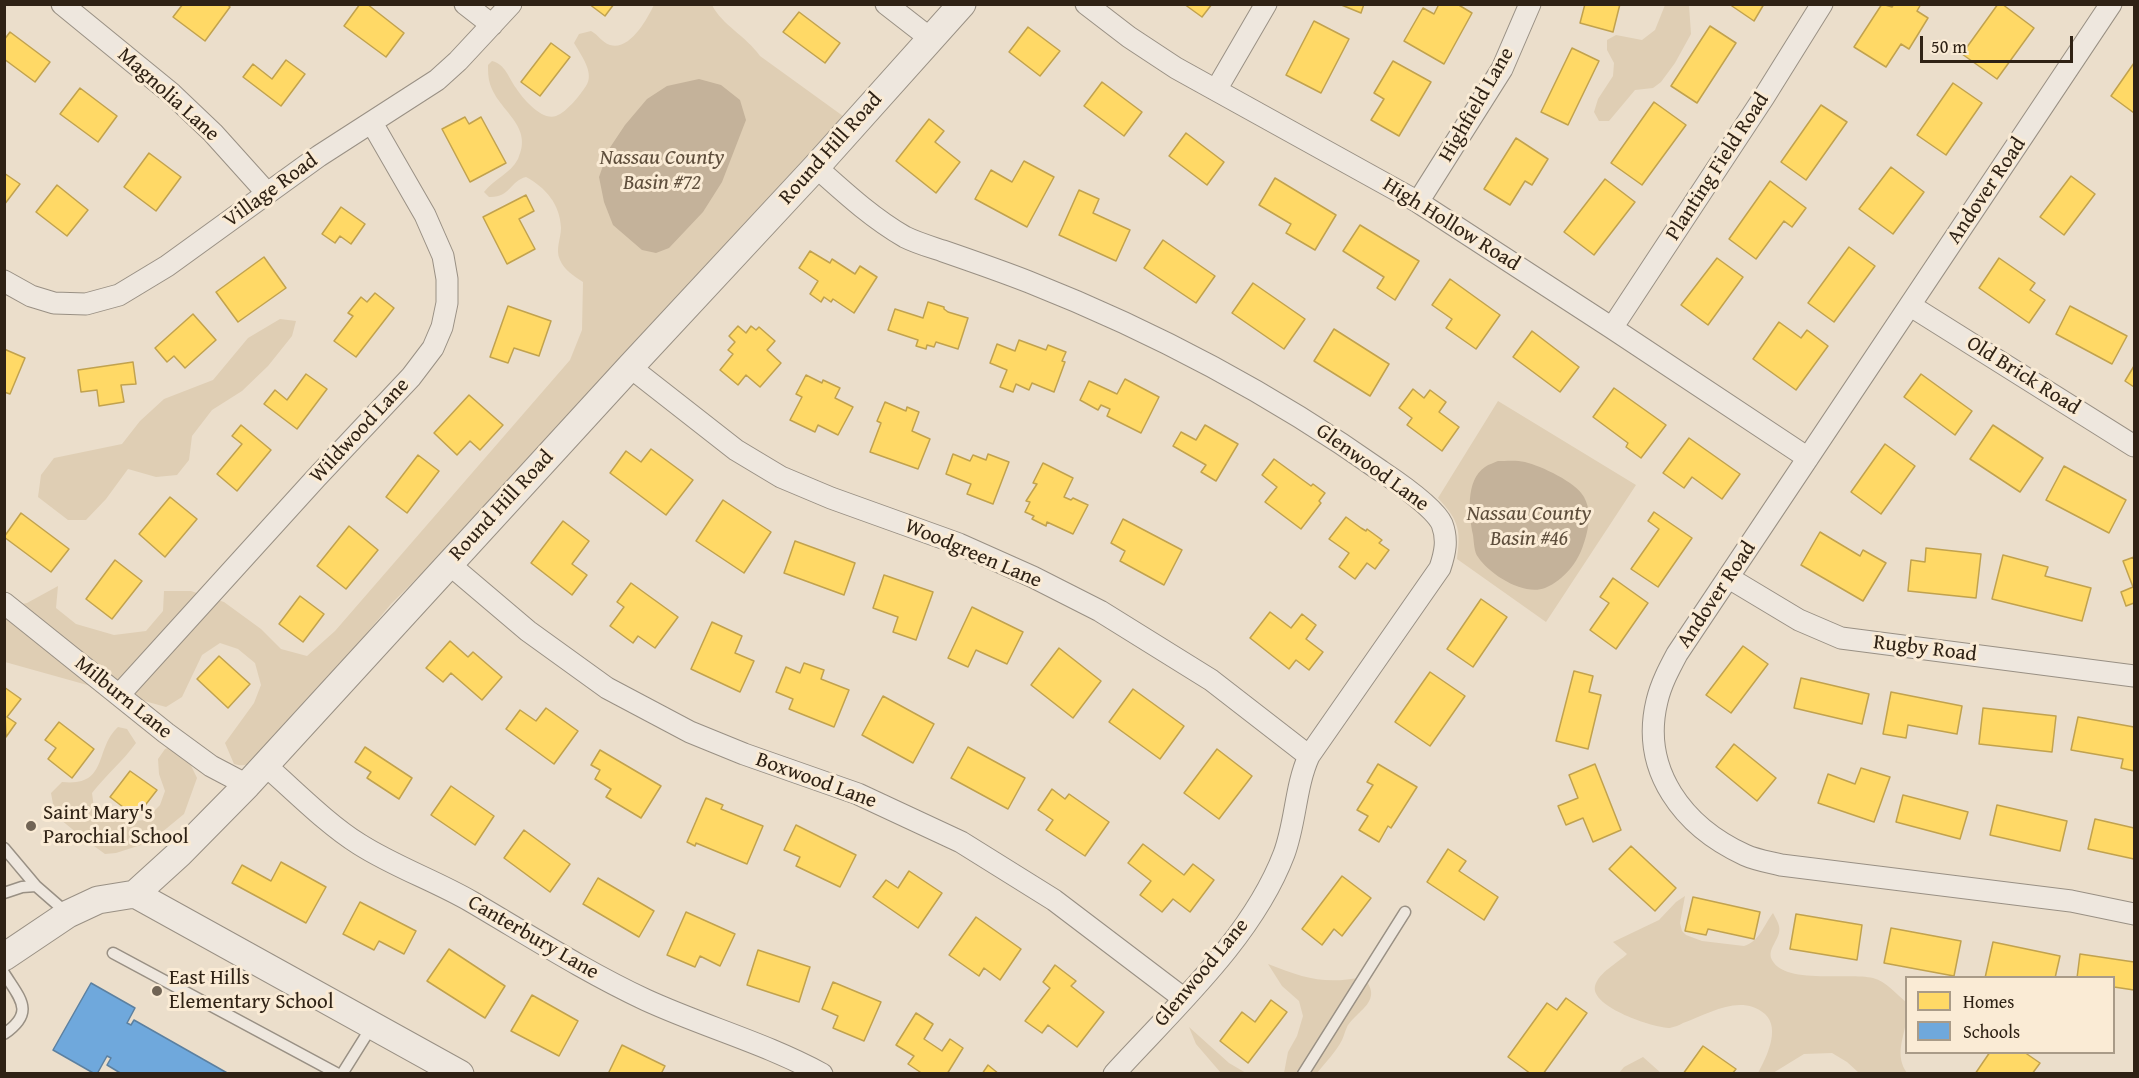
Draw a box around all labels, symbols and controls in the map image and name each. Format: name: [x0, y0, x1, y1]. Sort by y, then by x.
scale bar: [1923, 24, 2076, 62]
text: 50 m: [1931, 33, 1967, 60]
street label: Magnolia Lane: [112, 43, 224, 147]
street label: Highfield Lane: [1434, 43, 1520, 167]
street label: Round Hill Road: [774, 88, 888, 210]
street label: Planting Field Road: [1661, 89, 1775, 245]
street label: Andover Road: [1942, 133, 2032, 249]
water label: Nassau County Basin #72: [600, 145, 724, 196]
street label: Village Road: [219, 148, 323, 234]
street label: High Hollow Road: [1378, 173, 1524, 277]
street label: Old Brick Road: [1962, 331, 2084, 421]
street label: Wildwood Lane: [305, 373, 415, 489]
street label: Glenwood Lane: [1311, 419, 1433, 517]
street label: Round Hill Road: [444, 445, 560, 567]
water label: Nassau County Basin #46: [1467, 501, 1591, 552]
street label: Woodgreen Lane: [901, 514, 1045, 594]
street label: Andover Road: [1672, 537, 1762, 653]
street label: Rugby Road: [1872, 630, 1978, 668]
street label: Milburn Lane: [69, 651, 177, 745]
street label: Boxwood Lane: [752, 748, 880, 814]
place label: Saint Mary's Parochial School: [43, 801, 189, 851]
marker: Saint Mary's Parochial School: [24, 819, 38, 833]
street label: Canterbury Lane: [463, 890, 603, 986]
street label: Glenwood Lane: [1149, 914, 1255, 1032]
place label: East Hills Elementary School: [169, 966, 334, 1016]
legend: [1905, 976, 2115, 1054]
marker: East Hills Elementary School: [150, 984, 164, 998]
text: Homes: [1963, 988, 2014, 1015]
text: Schools: [1963, 1018, 2020, 1045]

